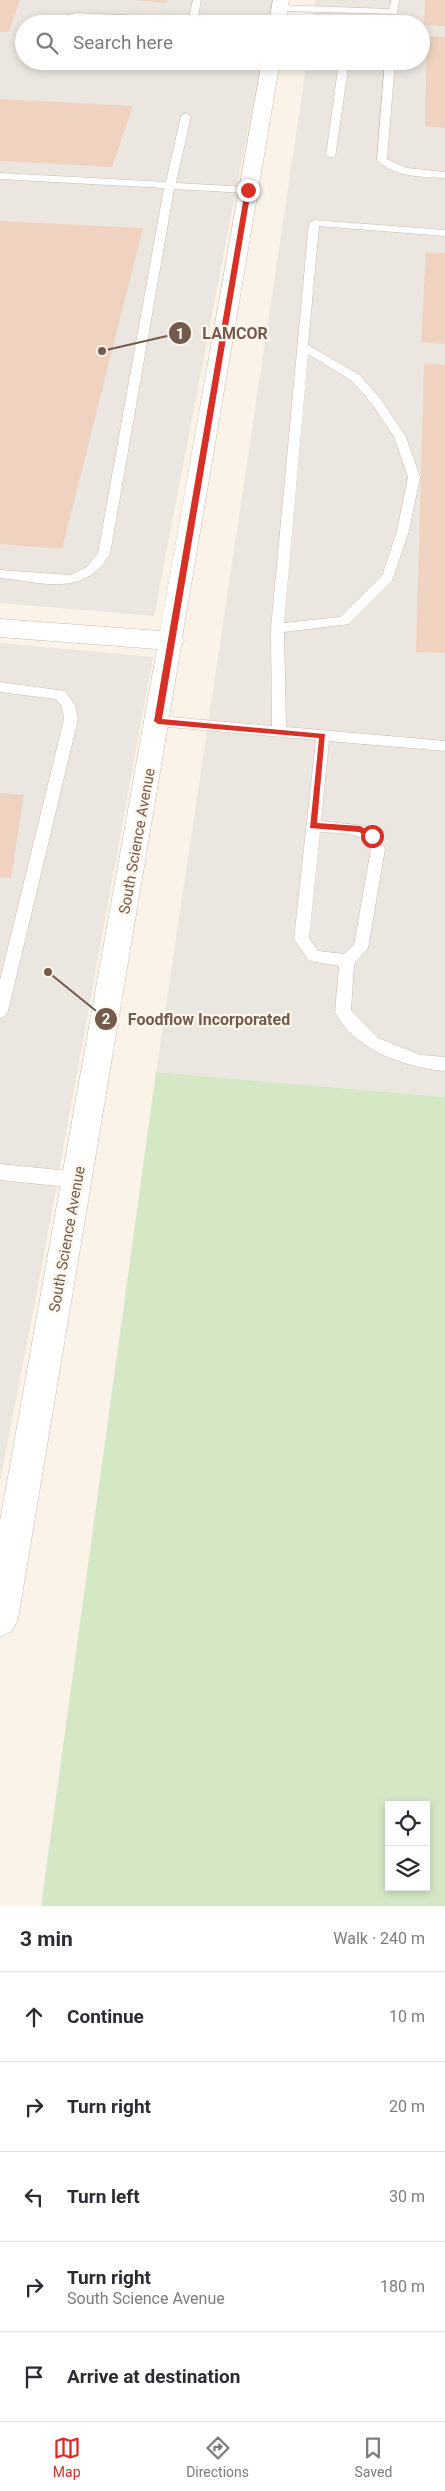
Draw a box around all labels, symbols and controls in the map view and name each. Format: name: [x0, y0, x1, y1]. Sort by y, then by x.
search box: [15, 15, 430, 70]
icon: search: [33, 29, 61, 57]
text: Search here: [73, 31, 173, 54]
route end: [237, 179, 260, 202]
callout: LAMCOR: [168, 318, 278, 349]
text: LAMCOR: [202, 324, 268, 343]
text: 1: [176, 325, 184, 343]
street label: South Science Avenue: [115, 767, 159, 915]
route start: [361, 825, 384, 848]
callout: Foodflow Incorporated: [93, 1004, 301, 1035]
text: 2: [102, 1010, 111, 1028]
text: Foodflow Incorporated: [128, 1010, 290, 1029]
street label: South Science Avenue: [45, 1165, 89, 1313]
map controls: [385, 1801, 430, 1891]
button: locate: [385, 1801, 430, 1846]
button: layers: [385, 1846, 430, 1891]
text: 3 min: [20, 1927, 73, 1951]
text: Walk · 240 m: [333, 1929, 425, 1948]
icon: ahead: [20, 2003, 48, 2031]
text: Continue: [67, 2005, 144, 2028]
text: 10 m: [389, 2007, 425, 2026]
icon: right: [20, 2093, 48, 2121]
text: Turn right: [67, 2095, 151, 2118]
text: 20 m: [389, 2097, 425, 2116]
icon: left: [20, 2183, 48, 2211]
text: Turn left: [67, 2185, 140, 2208]
text: 30 m: [389, 2187, 425, 2206]
text: Turn right: [67, 2266, 151, 2289]
icon: right: [20, 2273, 48, 2301]
text: 180 m: [380, 2277, 425, 2296]
text: South Science Avenue: [67, 2289, 225, 2308]
icon: arrive: [20, 2363, 48, 2391]
text: Arrive at destination: [67, 2365, 240, 2388]
tab: Map: [53, 2434, 81, 2480]
tab: Directions: [186, 2434, 249, 2480]
tab: Saved: [354, 2434, 392, 2480]

